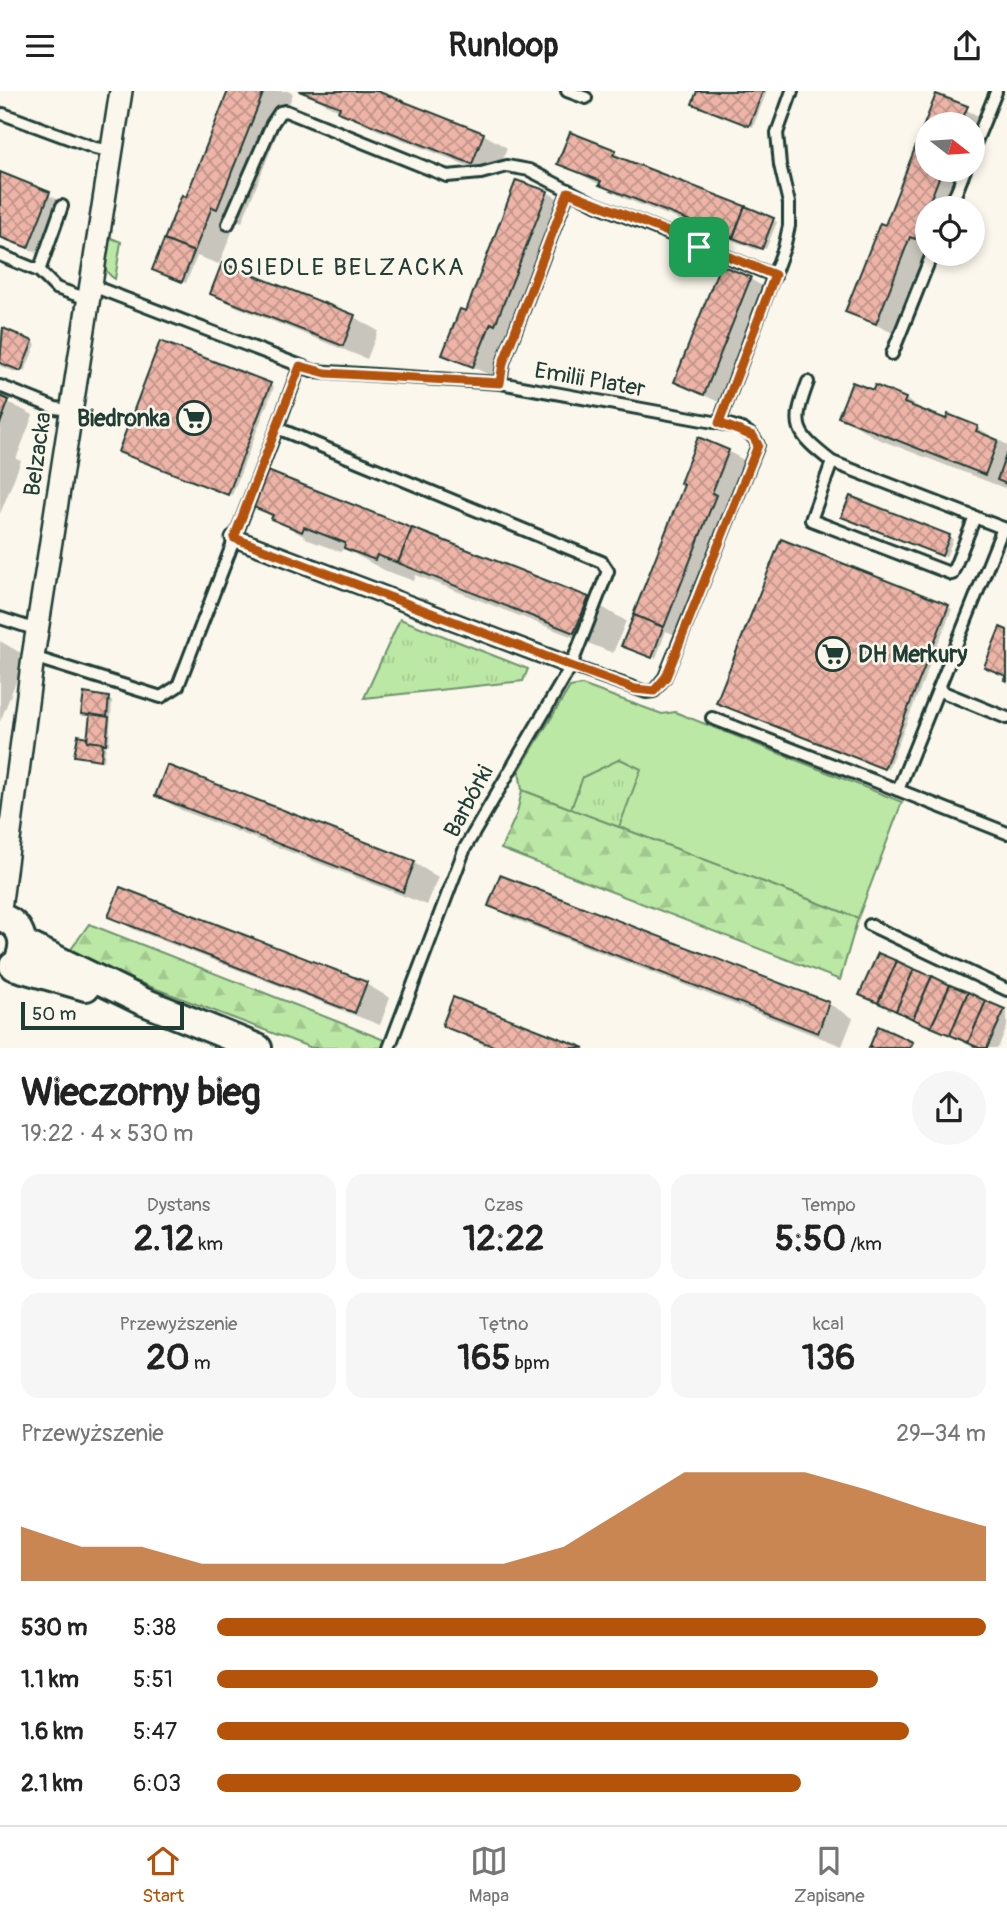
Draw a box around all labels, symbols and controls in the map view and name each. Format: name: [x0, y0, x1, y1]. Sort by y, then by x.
text: Runloop: [448, 26, 559, 66]
icon: menu: [21, 27, 59, 65]
icon: share: [948, 27, 986, 65]
north arrow: [915, 112, 985, 182]
map controls: [915, 112, 985, 266]
button: locate: [915, 196, 985, 266]
pin: [669, 217, 729, 277]
icon: arrive: [680, 228, 718, 266]
district label: OSIEDLE BELZACKA: [222, 253, 466, 282]
street label: Emilii Plater: [532, 355, 648, 404]
supermarket icon: Biedronka: [175, 399, 213, 437]
place label: Biedronka: [77, 404, 170, 433]
street label: Belzacka: [17, 410, 58, 498]
supermarket icon: DH Merkury: [814, 635, 852, 673]
place label: DH Merkury: [858, 640, 967, 669]
street label: Barbórki: [437, 760, 499, 842]
scale bar: [21, 999, 184, 1031]
text: 50 m: [32, 1002, 76, 1026]
text: Wieczorny bieg: [21, 1069, 261, 1117]
button: share: [912, 1071, 986, 1145]
text: 19:22 · 4 × 530 m: [21, 1119, 194, 1148]
text: Dystans: [147, 1193, 210, 1217]
text: Czas: [484, 1193, 523, 1217]
text: Tempo: [801, 1193, 856, 1217]
text: 2.12: [134, 1217, 194, 1261]
text: 12:22: [463, 1217, 544, 1261]
text: 5:50: [775, 1217, 846, 1261]
text: km: [194, 1232, 223, 1256]
text: /km: [846, 1232, 882, 1256]
text: Przewyższenie: [120, 1312, 237, 1336]
text: Tętno: [479, 1312, 528, 1336]
text: kcal: [813, 1312, 844, 1336]
text: 20: [146, 1336, 190, 1380]
text: 165: [457, 1336, 510, 1380]
text: 136: [802, 1336, 855, 1380]
text: m: [190, 1351, 211, 1375]
text: bpm: [510, 1351, 550, 1375]
text: Przewyższenie: [21, 1419, 164, 1448]
text: 29–34 m: [896, 1419, 986, 1448]
text: 530 m: [21, 1613, 87, 1642]
text: 5:38: [133, 1613, 176, 1642]
text: 1.1 km: [21, 1665, 79, 1694]
text: 5:51: [133, 1665, 173, 1694]
text: 1.6 km: [21, 1717, 83, 1746]
text: 5:47: [133, 1717, 177, 1746]
text: 2.1 km: [21, 1769, 83, 1798]
text: 6:03: [133, 1769, 181, 1798]
tab: Start: [142, 1842, 184, 1908]
tab: Mapa: [469, 1842, 509, 1908]
tab: Zapisane: [794, 1842, 865, 1908]

